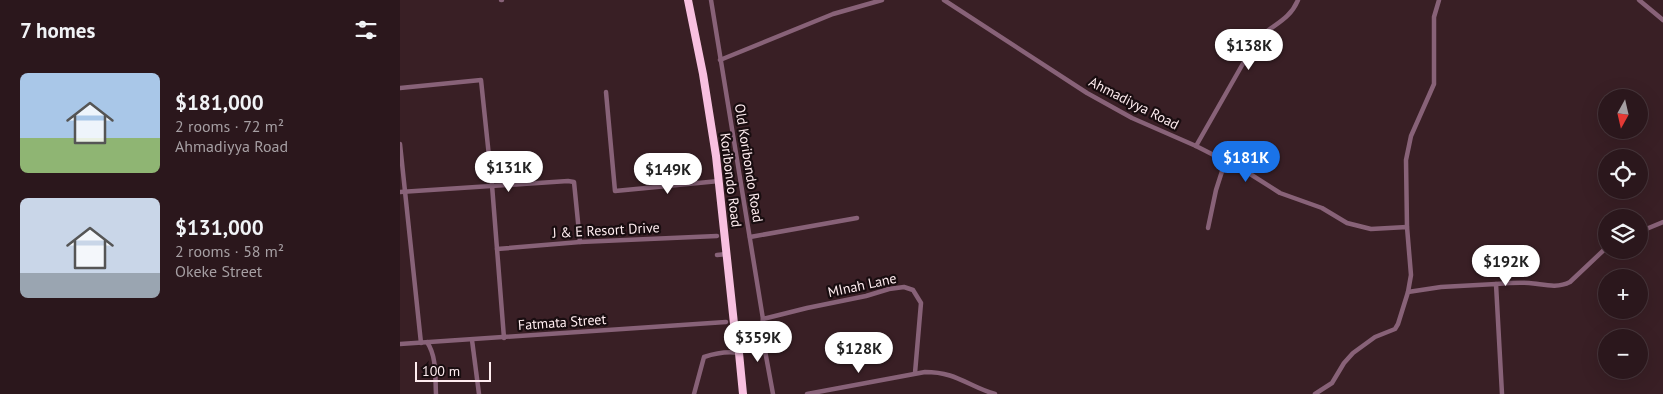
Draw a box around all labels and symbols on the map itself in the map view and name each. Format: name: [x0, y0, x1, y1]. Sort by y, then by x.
pin: $138K: [1214, 28, 1284, 71]
street label: Ahmadiyya Road: [1086, 73, 1182, 133]
north arrow: [1598, 89, 1648, 139]
street label: Old Koribondo Road: [731, 102, 767, 224]
street label: Koribondo Road: [717, 132, 745, 228]
pin: $181K: [1211, 140, 1281, 183]
pin: $131K: [474, 150, 544, 193]
pin: $149K: [633, 152, 703, 195]
street label: J & E Resort Drive: [551, 218, 660, 242]
pin: $192K: [1471, 244, 1541, 287]
street label: MInah Lane: [826, 269, 898, 301]
street label: Fatmata Street: [517, 310, 607, 334]
pin: $359K: [723, 320, 793, 363]
pin: $128K: [824, 332, 894, 374]
scale bar: [415, 359, 491, 382]

